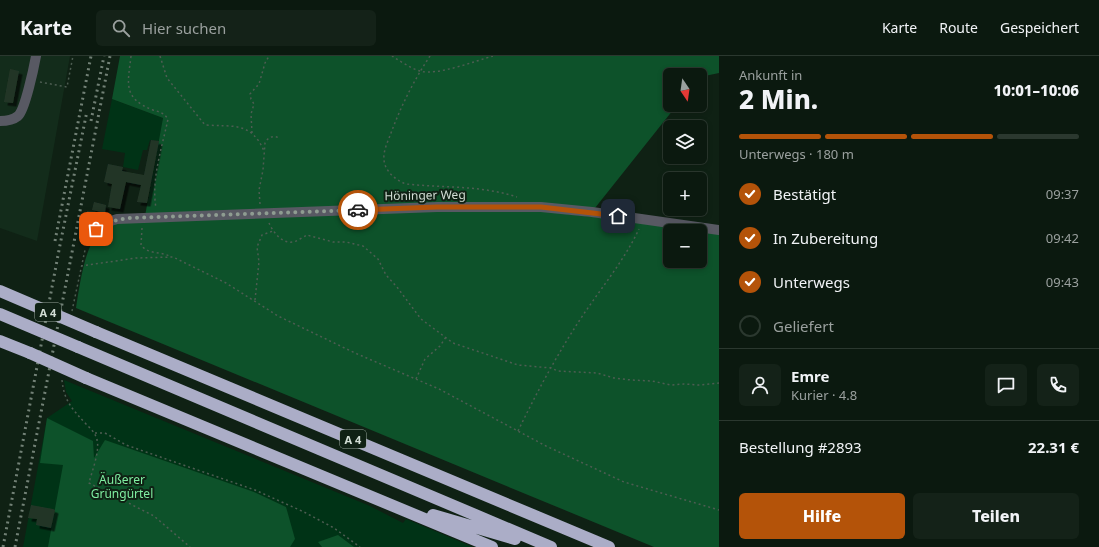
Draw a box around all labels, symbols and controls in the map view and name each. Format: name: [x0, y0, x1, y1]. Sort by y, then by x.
search box: [96, 10, 376, 46]
text: Karte: [20, 15, 72, 41]
icon: search: [110, 17, 132, 39]
text: Hier suchen: [142, 18, 226, 38]
text: Karte: [882, 18, 917, 37]
text: Route: [939, 18, 978, 37]
text: Gespeichert: [1000, 18, 1079, 37]
text: Ankunft in: [739, 66, 802, 84]
north arrow: [663, 68, 707, 112]
map controls: [663, 68, 707, 268]
text: 10:01–10:06: [994, 80, 1079, 100]
text: 2 Min.: [739, 81, 818, 117]
button: layers: [663, 120, 707, 164]
text: Unterwegs · 180 m: [739, 145, 854, 163]
button: +: [663, 172, 707, 216]
icon: check: [739, 183, 761, 205]
text: Bestätigt: [773, 184, 836, 204]
text: 09:37: [1046, 185, 1079, 203]
street label: Höninger Weg: [384, 186, 466, 204]
courier: [338, 190, 378, 230]
icon: car: [347, 199, 369, 221]
pin: [601, 199, 635, 233]
icon: home: [607, 205, 629, 227]
pin: [79, 212, 113, 246]
icon: bag: [85, 218, 107, 240]
button: −: [663, 224, 707, 268]
icon: check: [739, 227, 761, 249]
text: In Zubereitung: [773, 228, 878, 248]
text: 09:42: [1046, 229, 1079, 247]
icon: check: [739, 271, 761, 293]
text: Unterwegs: [773, 272, 850, 292]
text: 09:43: [1046, 273, 1079, 291]
road number: A 4: [35, 303, 61, 321]
text: Geliefert: [773, 316, 834, 336]
button: person: [739, 364, 781, 406]
button: chat: [985, 364, 1027, 406]
button: phone: [1037, 364, 1079, 406]
text: Emre: [791, 366, 829, 386]
text: Kurier · 4.8: [791, 386, 857, 404]
road number: A 4: [340, 430, 366, 448]
text: Bestellung #2893: [739, 437, 862, 457]
text: 22.31 €: [1028, 437, 1079, 457]
park label: Äußerer Grüngürtel: [91, 471, 153, 502]
button: Hilfe: [739, 493, 905, 539]
button: Teilen: [913, 493, 1079, 539]

